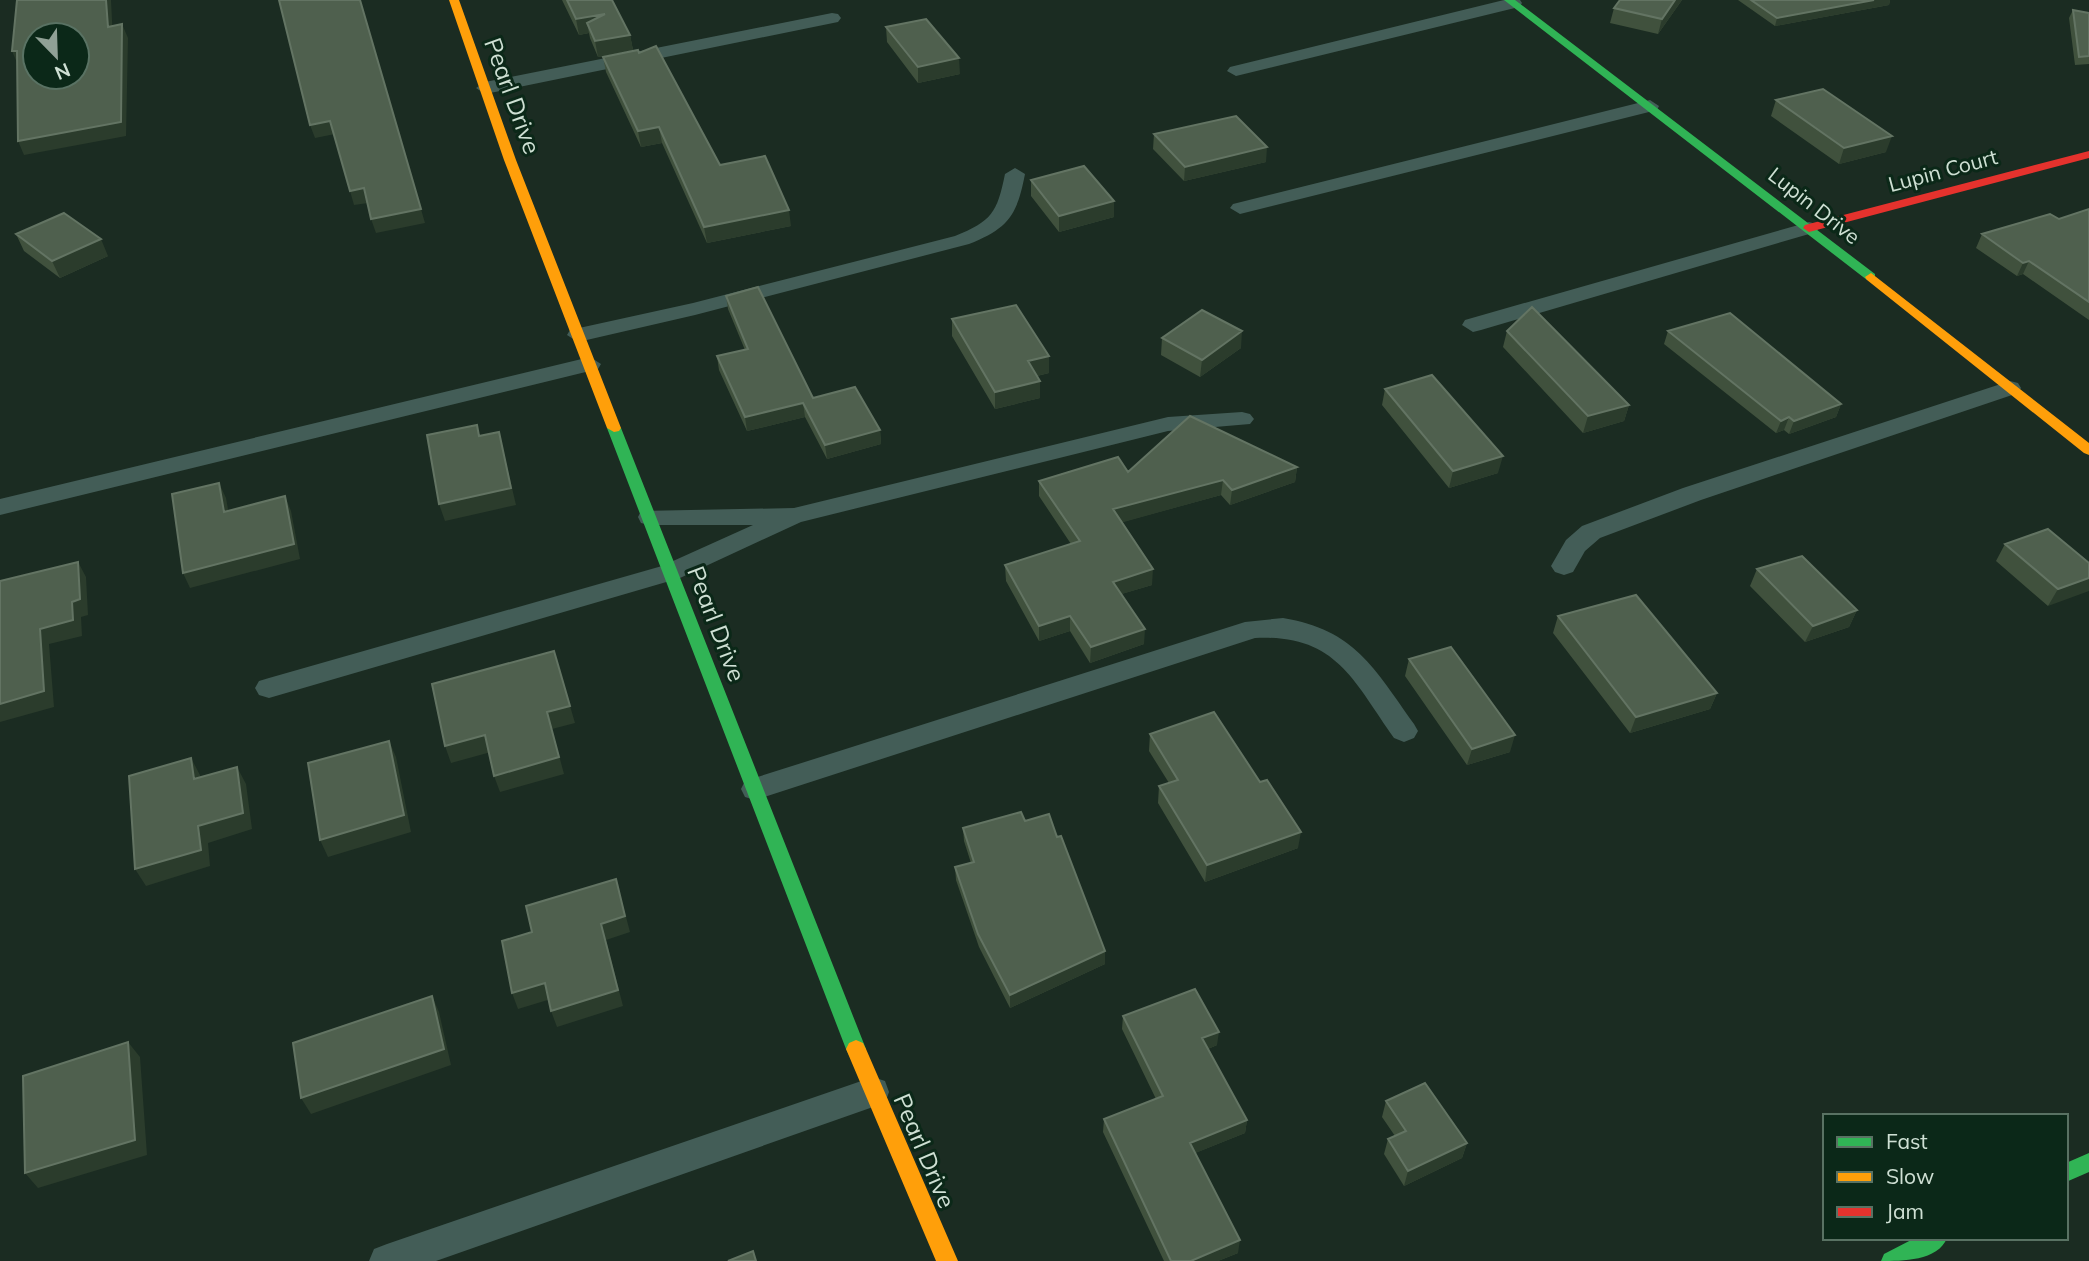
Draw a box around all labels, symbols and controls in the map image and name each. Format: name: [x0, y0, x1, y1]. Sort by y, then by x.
north arrow: [21, 21, 91, 91]
street label: Pearl Drive: [478, 34, 548, 158]
text: N: [51, 58, 74, 85]
street label: Lupin Court: [1885, 143, 2000, 197]
street label: Lupin Drive: [1763, 161, 1866, 249]
street label: Pearl Drive: [681, 562, 753, 686]
street label: Pearl Drive: [887, 1089, 962, 1212]
legend: [1823, 1114, 2068, 1240]
text: Fast: [1886, 1128, 1928, 1154]
text: Slow: [1886, 1163, 1934, 1189]
text: Jam: [1886, 1198, 1924, 1224]

